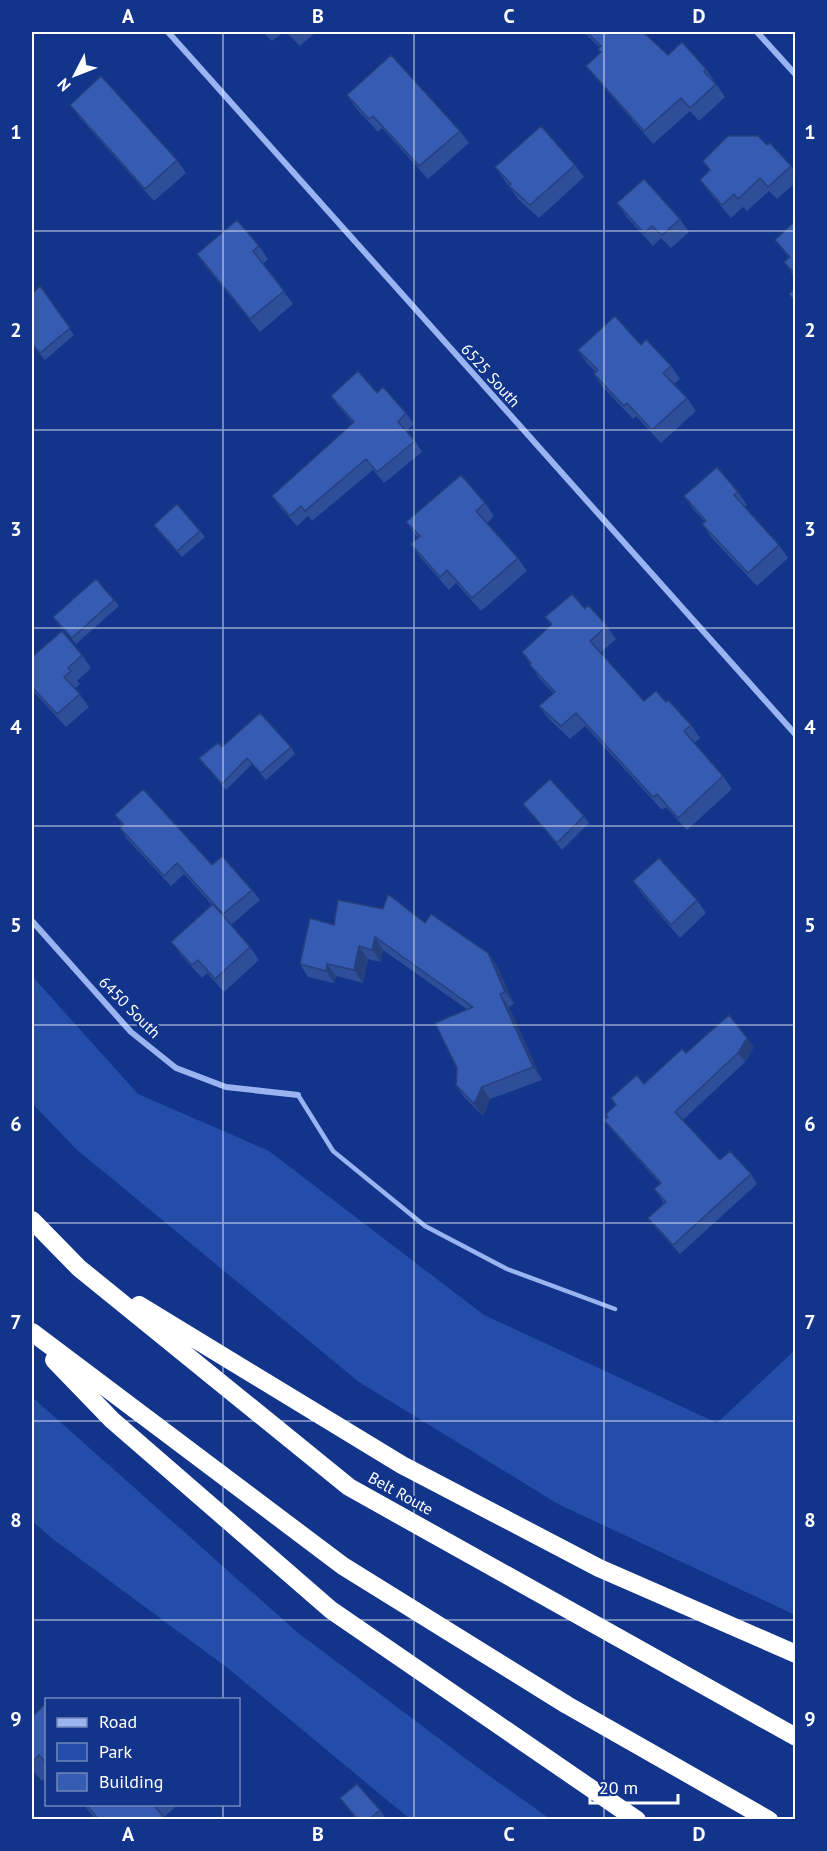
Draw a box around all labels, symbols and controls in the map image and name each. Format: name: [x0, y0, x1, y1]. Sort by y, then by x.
text: A: [122, 3, 135, 29]
text: B: [312, 3, 324, 29]
text: C: [503, 3, 515, 29]
text: D: [693, 3, 706, 29]
north arrow: [45, 45, 105, 105]
text: N: [53, 74, 75, 96]
text: 1: [10, 119, 22, 145]
text: 1: [804, 119, 816, 145]
text: 2: [10, 317, 22, 343]
text: 2: [804, 317, 816, 343]
street label: 6525 South: [457, 339, 525, 411]
text: 3: [10, 516, 22, 542]
text: 3: [804, 516, 816, 542]
text: 4: [10, 714, 22, 740]
text: 4: [804, 714, 816, 740]
text: 5: [10, 912, 22, 938]
text: 5: [804, 912, 816, 938]
street label: 6450 South: [95, 972, 165, 1042]
text: 6: [10, 1111, 22, 1137]
text: 6: [804, 1111, 816, 1137]
text: 7: [10, 1309, 22, 1335]
text: 7: [804, 1309, 816, 1335]
street label: Belt Route: [365, 1467, 437, 1519]
text: 8: [10, 1507, 22, 1533]
text: 8: [804, 1507, 816, 1533]
legend: [45, 1698, 240, 1806]
text: 9: [10, 1706, 22, 1732]
text: 9: [804, 1706, 816, 1732]
text: Road: [99, 1710, 137, 1733]
text: Park: [99, 1740, 132, 1763]
scale bar: [590, 1767, 678, 1805]
text: Building: [99, 1770, 163, 1793]
text: 20 m: [599, 1776, 638, 1799]
text: A: [122, 1821, 135, 1847]
text: B: [312, 1821, 324, 1847]
text: C: [503, 1821, 515, 1847]
text: D: [693, 1821, 706, 1847]

